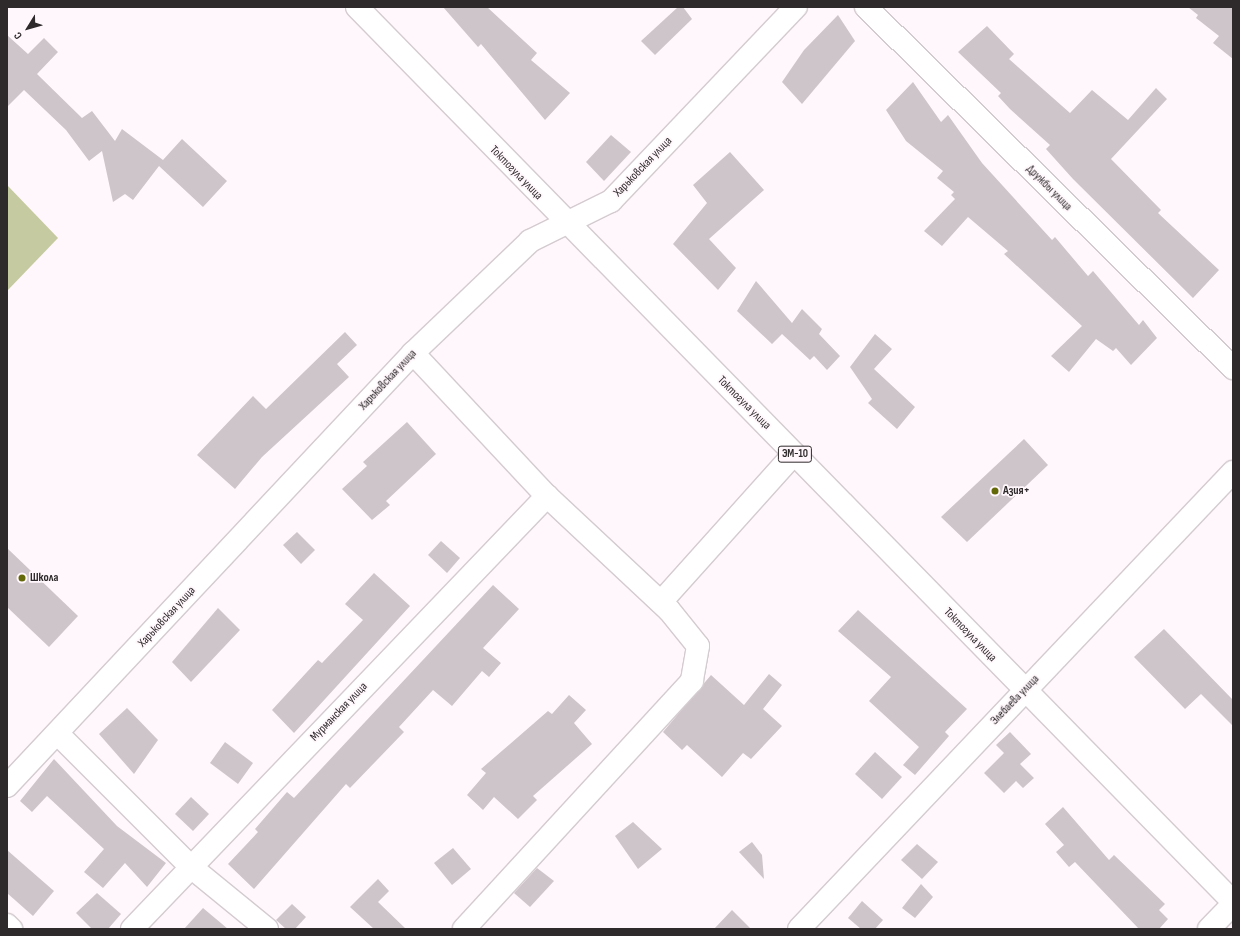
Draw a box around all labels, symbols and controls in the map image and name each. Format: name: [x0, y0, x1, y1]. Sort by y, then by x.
north arrow: [8, 8, 48, 48]
text: С: [11, 29, 25, 42]
street label: Харьковская улица: [611, 134, 675, 200]
street label: Токтогула улица: [487, 143, 545, 203]
street label: Дружбы улица: [1023, 162, 1075, 214]
street label: Харьковская улица: [356, 347, 420, 413]
street label: Токтогула улица: [714, 373, 774, 433]
road number: ЭМ-10: [777, 445, 813, 463]
place label: Aзия+: [1003, 484, 1030, 498]
marker: Aзия+: [990, 486, 1000, 496]
place label: Школа: [30, 571, 58, 585]
marker: Школа: [17, 573, 27, 583]
street label: Харьковская улица: [135, 584, 199, 650]
street label: Токтогула улица: [941, 605, 999, 665]
street label: Элебаева улица: [988, 672, 1042, 728]
street label: Мурманская улица: [307, 680, 371, 744]

